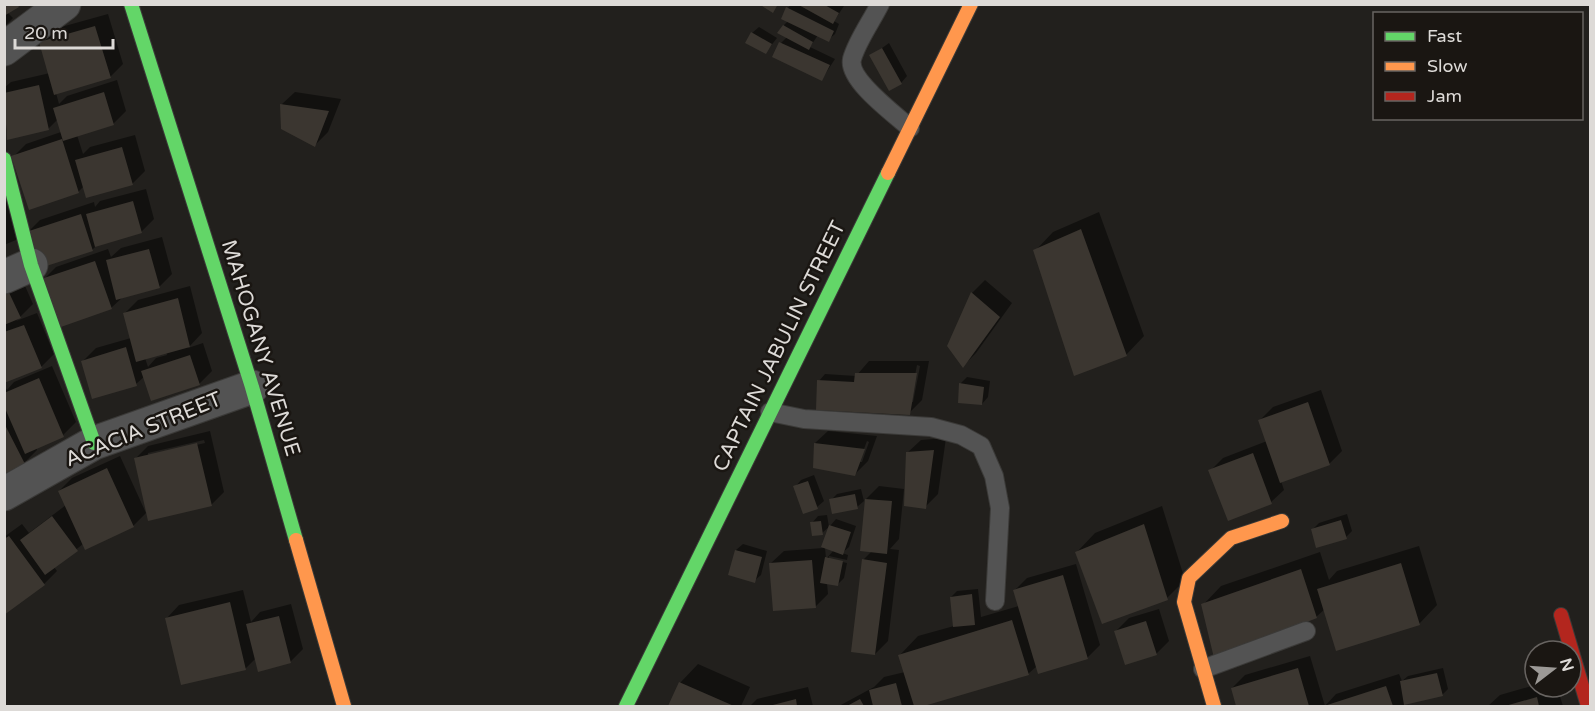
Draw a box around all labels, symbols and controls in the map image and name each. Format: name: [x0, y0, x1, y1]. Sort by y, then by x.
scale bar: [15, 12, 112, 50]
legend: [1373, 12, 1583, 120]
text: 20 m: [24, 22, 68, 44]
text: Fast: [1427, 25, 1462, 47]
text: Slow: [1427, 55, 1468, 77]
text: Jam: [1427, 85, 1462, 107]
street label: CAPTAIN JABULIN STREET: [708, 217, 851, 476]
street label: MAHOGANY AVENUE: [216, 237, 305, 459]
street label: ACACIA STREET: [61, 387, 225, 472]
north arrow: [1523, 639, 1583, 699]
text: N: [1555, 656, 1578, 674]

